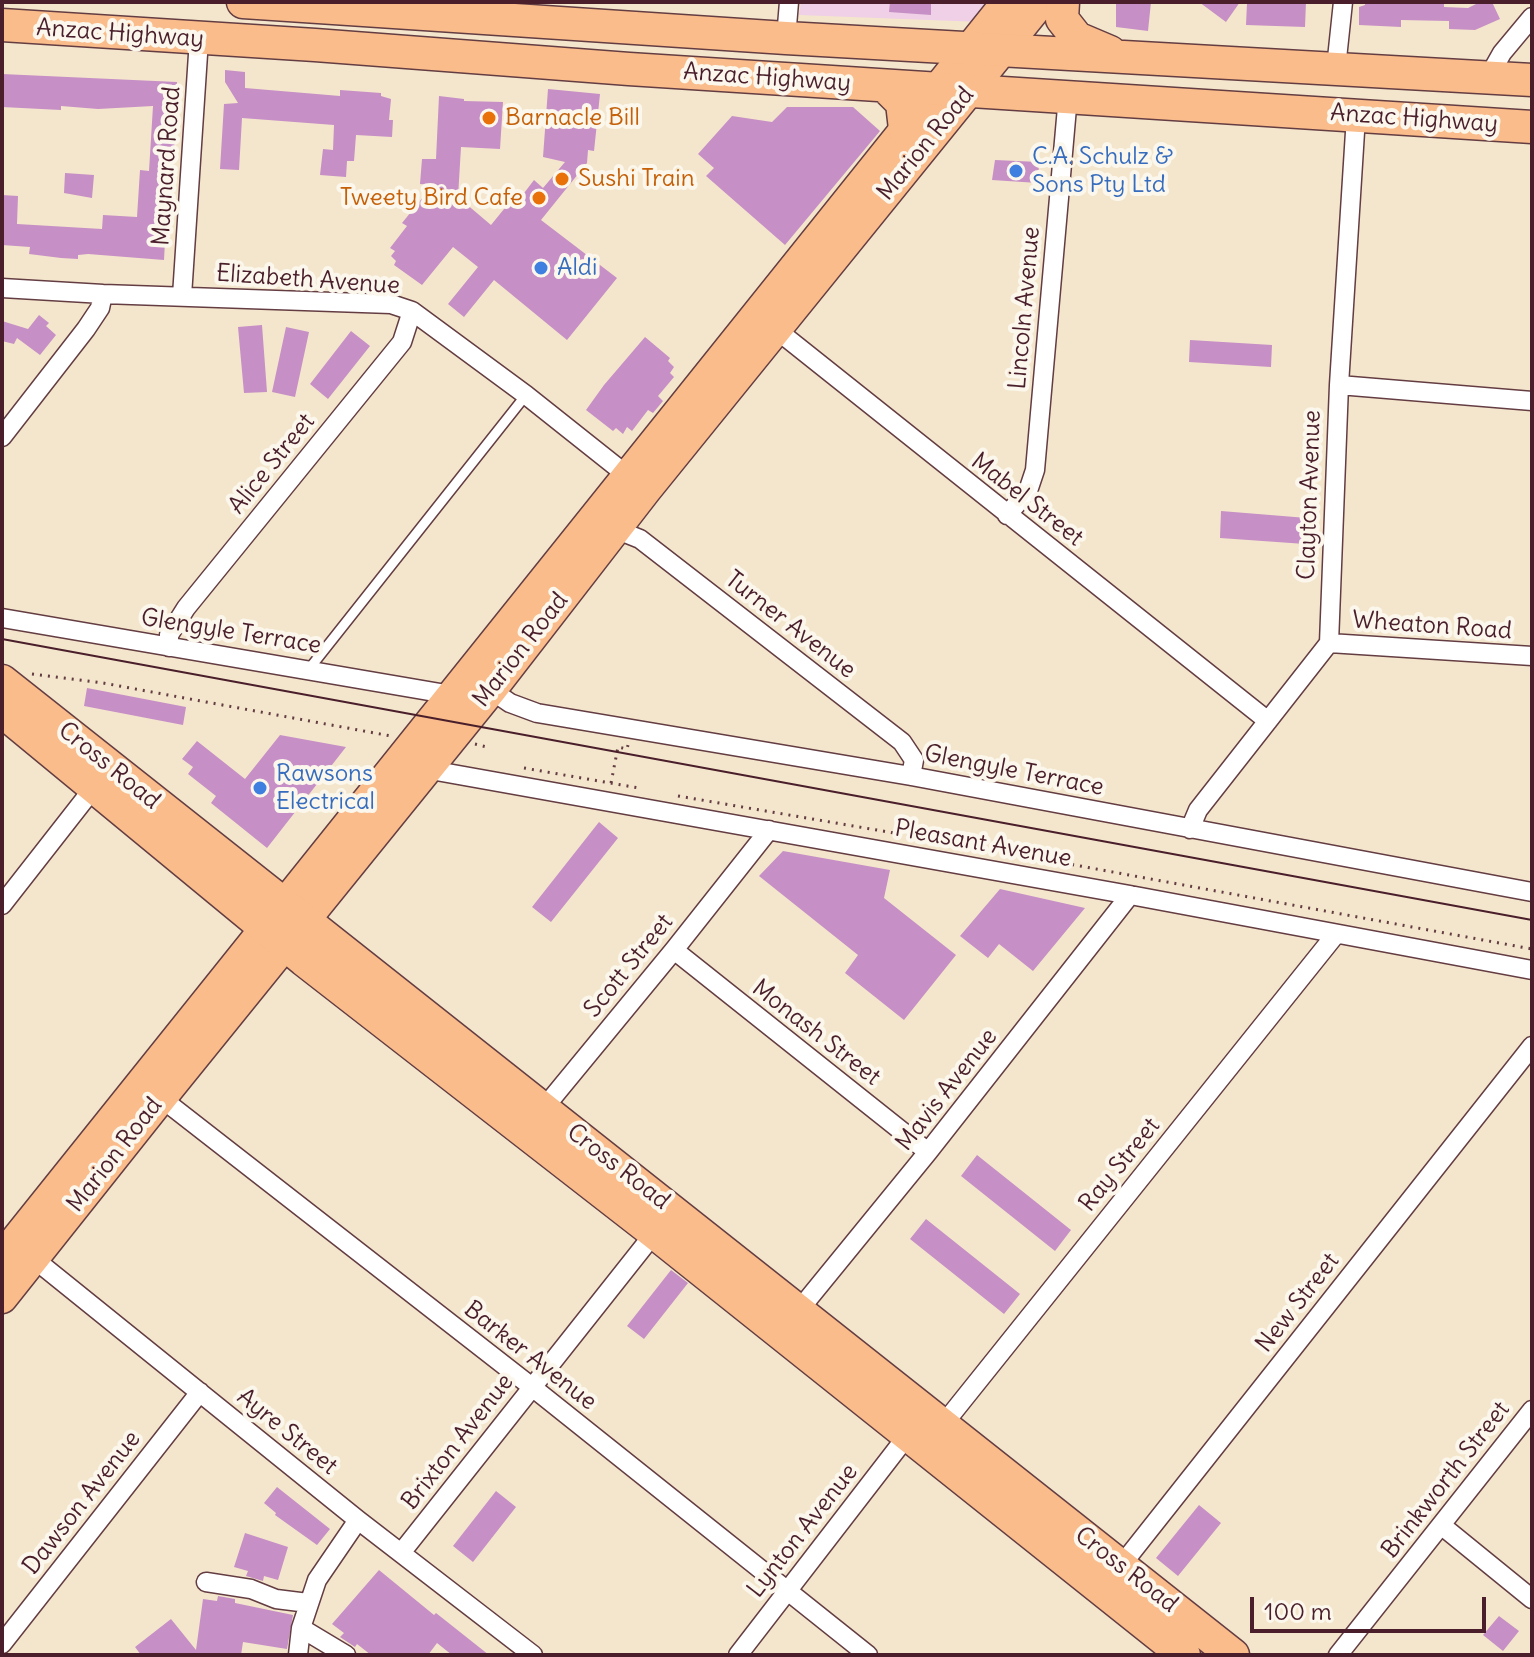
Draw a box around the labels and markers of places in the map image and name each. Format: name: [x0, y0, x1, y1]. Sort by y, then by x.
place label: Barnacle Bill: [505, 104, 640, 132]
marker: Barnacle Bill: [480, 109, 498, 127]
place label: C.A. Schulz & Sons Pty Ltd: [1032, 143, 1173, 199]
marker: C.A. Schulz & Sons Pty Ltd: [1007, 162, 1025, 180]
place label: Sushi Train: [578, 165, 695, 193]
marker: Sushi Train: [553, 170, 571, 188]
place label: Tweety Bird Cafe: [340, 184, 523, 212]
marker: Tweety Bird Cafe: [530, 189, 548, 207]
place label: Aldi: [557, 254, 597, 282]
marker: Aldi: [532, 259, 550, 277]
place label: Rawsons Electrical: [276, 760, 375, 816]
marker: Rawsons Electrical: [251, 779, 269, 797]

